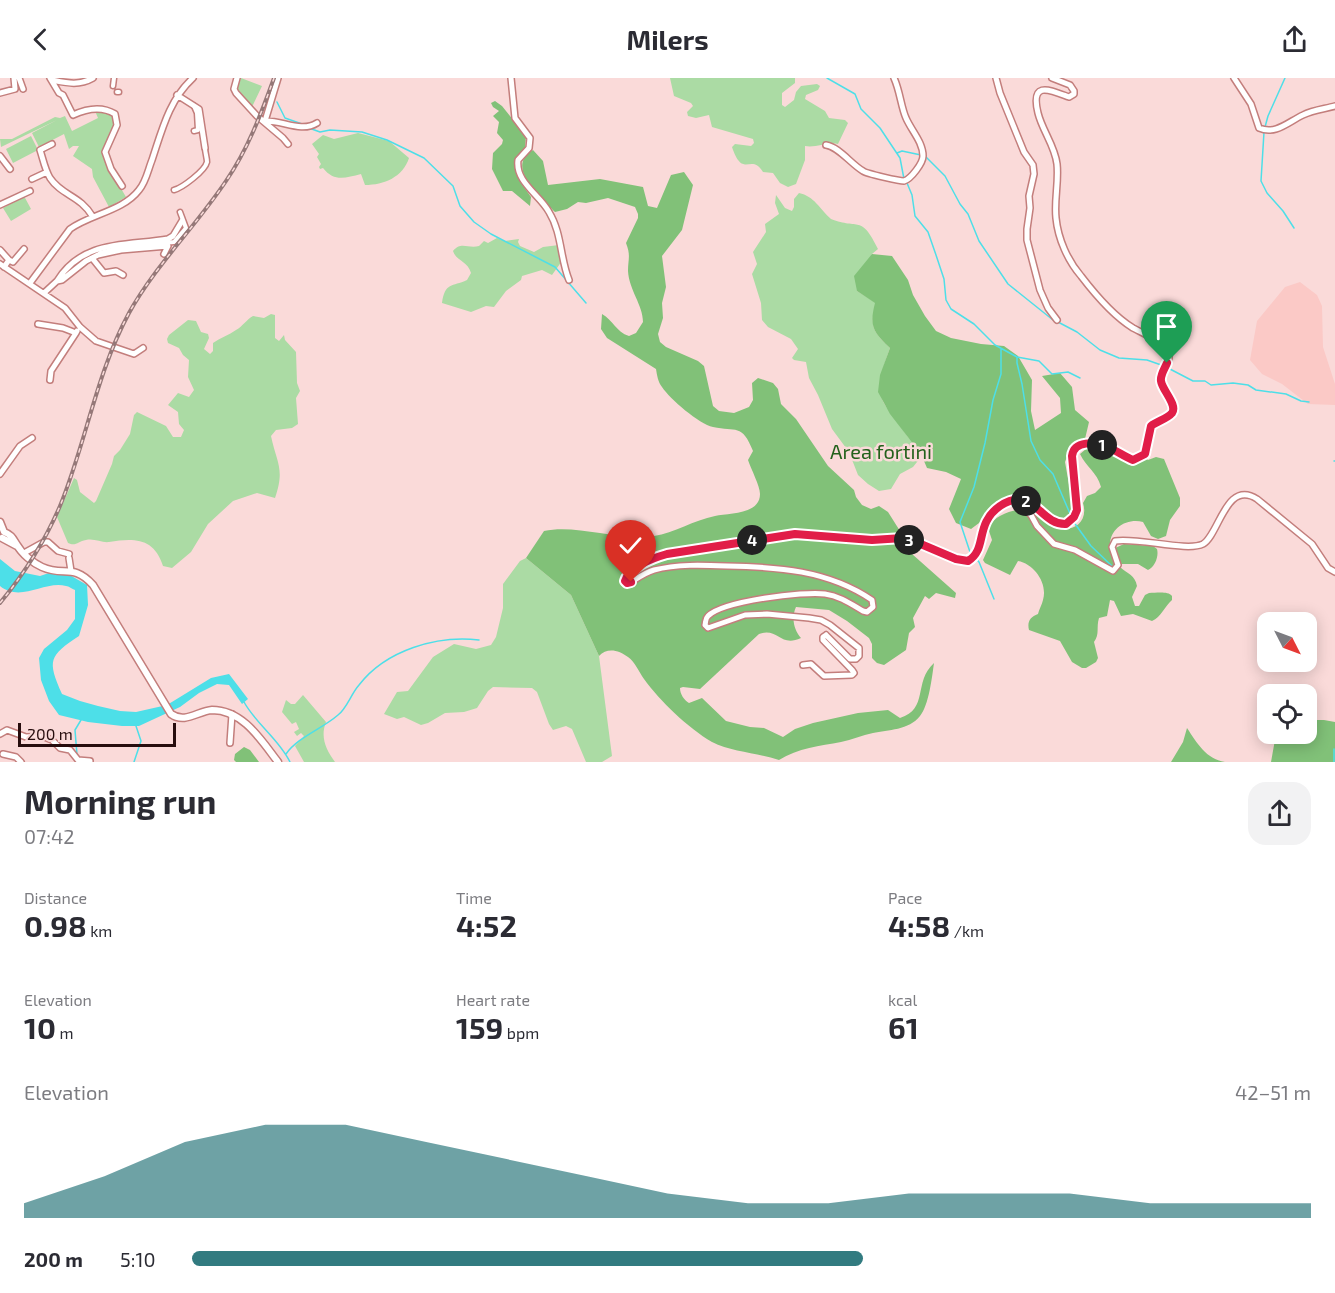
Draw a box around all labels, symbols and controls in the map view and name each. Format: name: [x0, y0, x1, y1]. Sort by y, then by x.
icon: back: [24, 23, 57, 56]
text: Milers: [626, 23, 709, 55]
icon: share: [1278, 23, 1311, 56]
pin: [1141, 301, 1192, 363]
icon: arrive: [1150, 310, 1183, 343]
pin: 1: [1087, 430, 1117, 460]
text: 1: [1099, 435, 1105, 454]
park label: Area fortini: [830, 439, 932, 463]
pin: 2: [1011, 486, 1041, 516]
text: 2: [1021, 491, 1031, 510]
pin: [605, 520, 656, 582]
pin: 4: [737, 525, 767, 555]
pin: 3: [894, 525, 924, 555]
icon: check: [614, 529, 647, 562]
text: 4: [747, 530, 757, 549]
text: 3: [904, 530, 914, 549]
north arrow: [1257, 612, 1317, 672]
map controls: [1257, 612, 1317, 744]
button: locate: [1257, 684, 1317, 744]
scale bar: [18, 720, 176, 748]
text: 200 m: [27, 724, 73, 743]
text: Morning run: [24, 781, 216, 821]
button: share: [1248, 782, 1311, 845]
text: 07:42: [24, 824, 75, 848]
text: Distance: [24, 888, 87, 907]
text: Time: [456, 888, 492, 907]
text: Pace: [888, 888, 922, 907]
text: 0.98: [24, 907, 87, 943]
text: 4:52: [456, 907, 517, 943]
text: 4:58: [888, 907, 950, 943]
text: km: [87, 921, 112, 940]
text: /km: [950, 921, 984, 940]
text: Elevation: [24, 990, 92, 1009]
text: Heart rate: [456, 990, 530, 1009]
text: kcal: [888, 990, 917, 1009]
text: 10: [24, 1009, 56, 1045]
text: 159: [456, 1009, 503, 1045]
text: 61: [888, 1009, 919, 1045]
text: m: [56, 1023, 73, 1042]
text: bpm: [503, 1023, 539, 1042]
text: Elevation: [24, 1080, 109, 1104]
text: 42–51 m: [1235, 1080, 1311, 1104]
text: 200 m: [24, 1247, 83, 1271]
text: 5:10: [120, 1247, 155, 1271]

